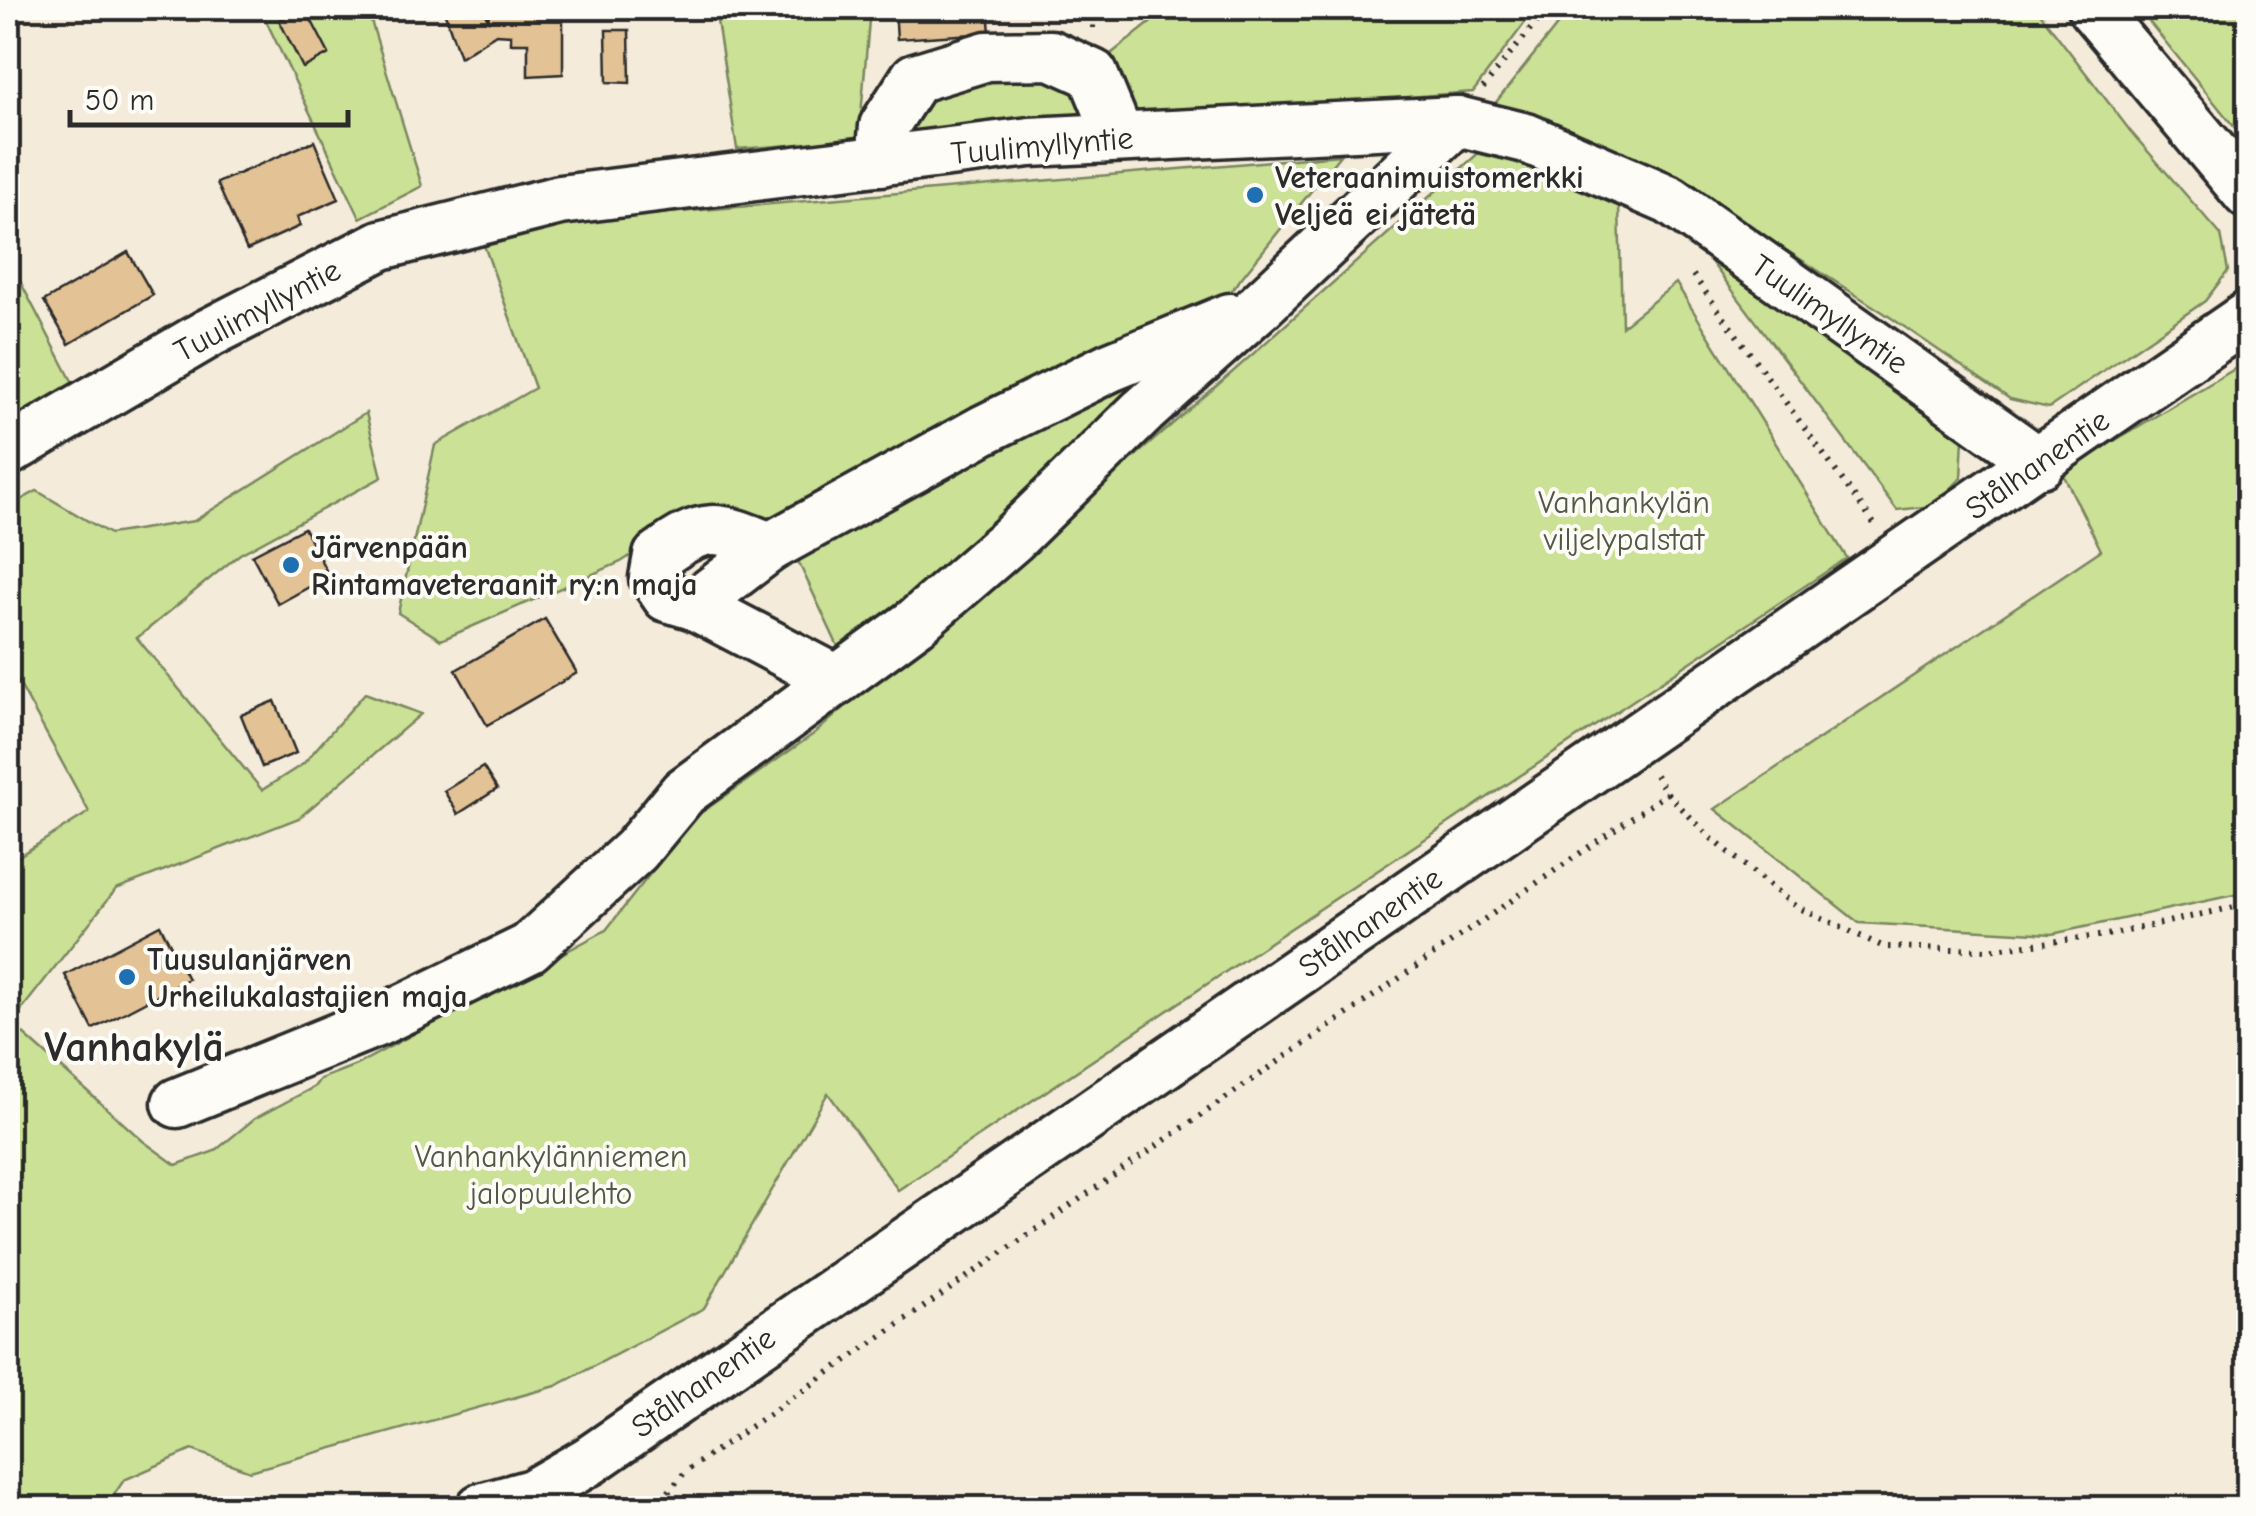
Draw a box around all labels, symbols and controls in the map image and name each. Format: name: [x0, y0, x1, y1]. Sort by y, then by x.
scale bar: [70, 65, 348, 127]
text: 50 m: [85, 83, 154, 118]
street label: Tuulimyllyntie: [949, 119, 1135, 172]
place label: Veteraanimuistomerkki Veljeä ei jätetä: [1275, 159, 1584, 233]
marker: Veteraanimuistomerkki Veljeä ei jätetä: [1244, 184, 1266, 206]
street label: Tuulimyllyntie: [1744, 247, 1915, 382]
street label: Tuulimyllyntie: [168, 251, 347, 370]
street label: Stålhanentie: [1958, 401, 2116, 527]
park label: Vanhankylän viljelypalstat: [1538, 484, 1710, 558]
place label: Järvenpään Rintamaveteraanit ry:n maja: [311, 529, 698, 603]
marker: Järvenpään Rintamaveteraanit ry:n maja: [280, 554, 302, 576]
street label: Stålhanentie: [1291, 859, 1449, 985]
place label: Tuusulanjärven Urheilukalastajien maja: [147, 941, 468, 1015]
marker: Tuusulanjärven Urheilukalastajien maja: [116, 966, 138, 988]
district label: Vanhakylä: [44, 1023, 224, 1072]
park label: Vanhankylänniemen jalopuulehto: [414, 1138, 688, 1212]
street label: Stålhanentie: [624, 1319, 782, 1445]

